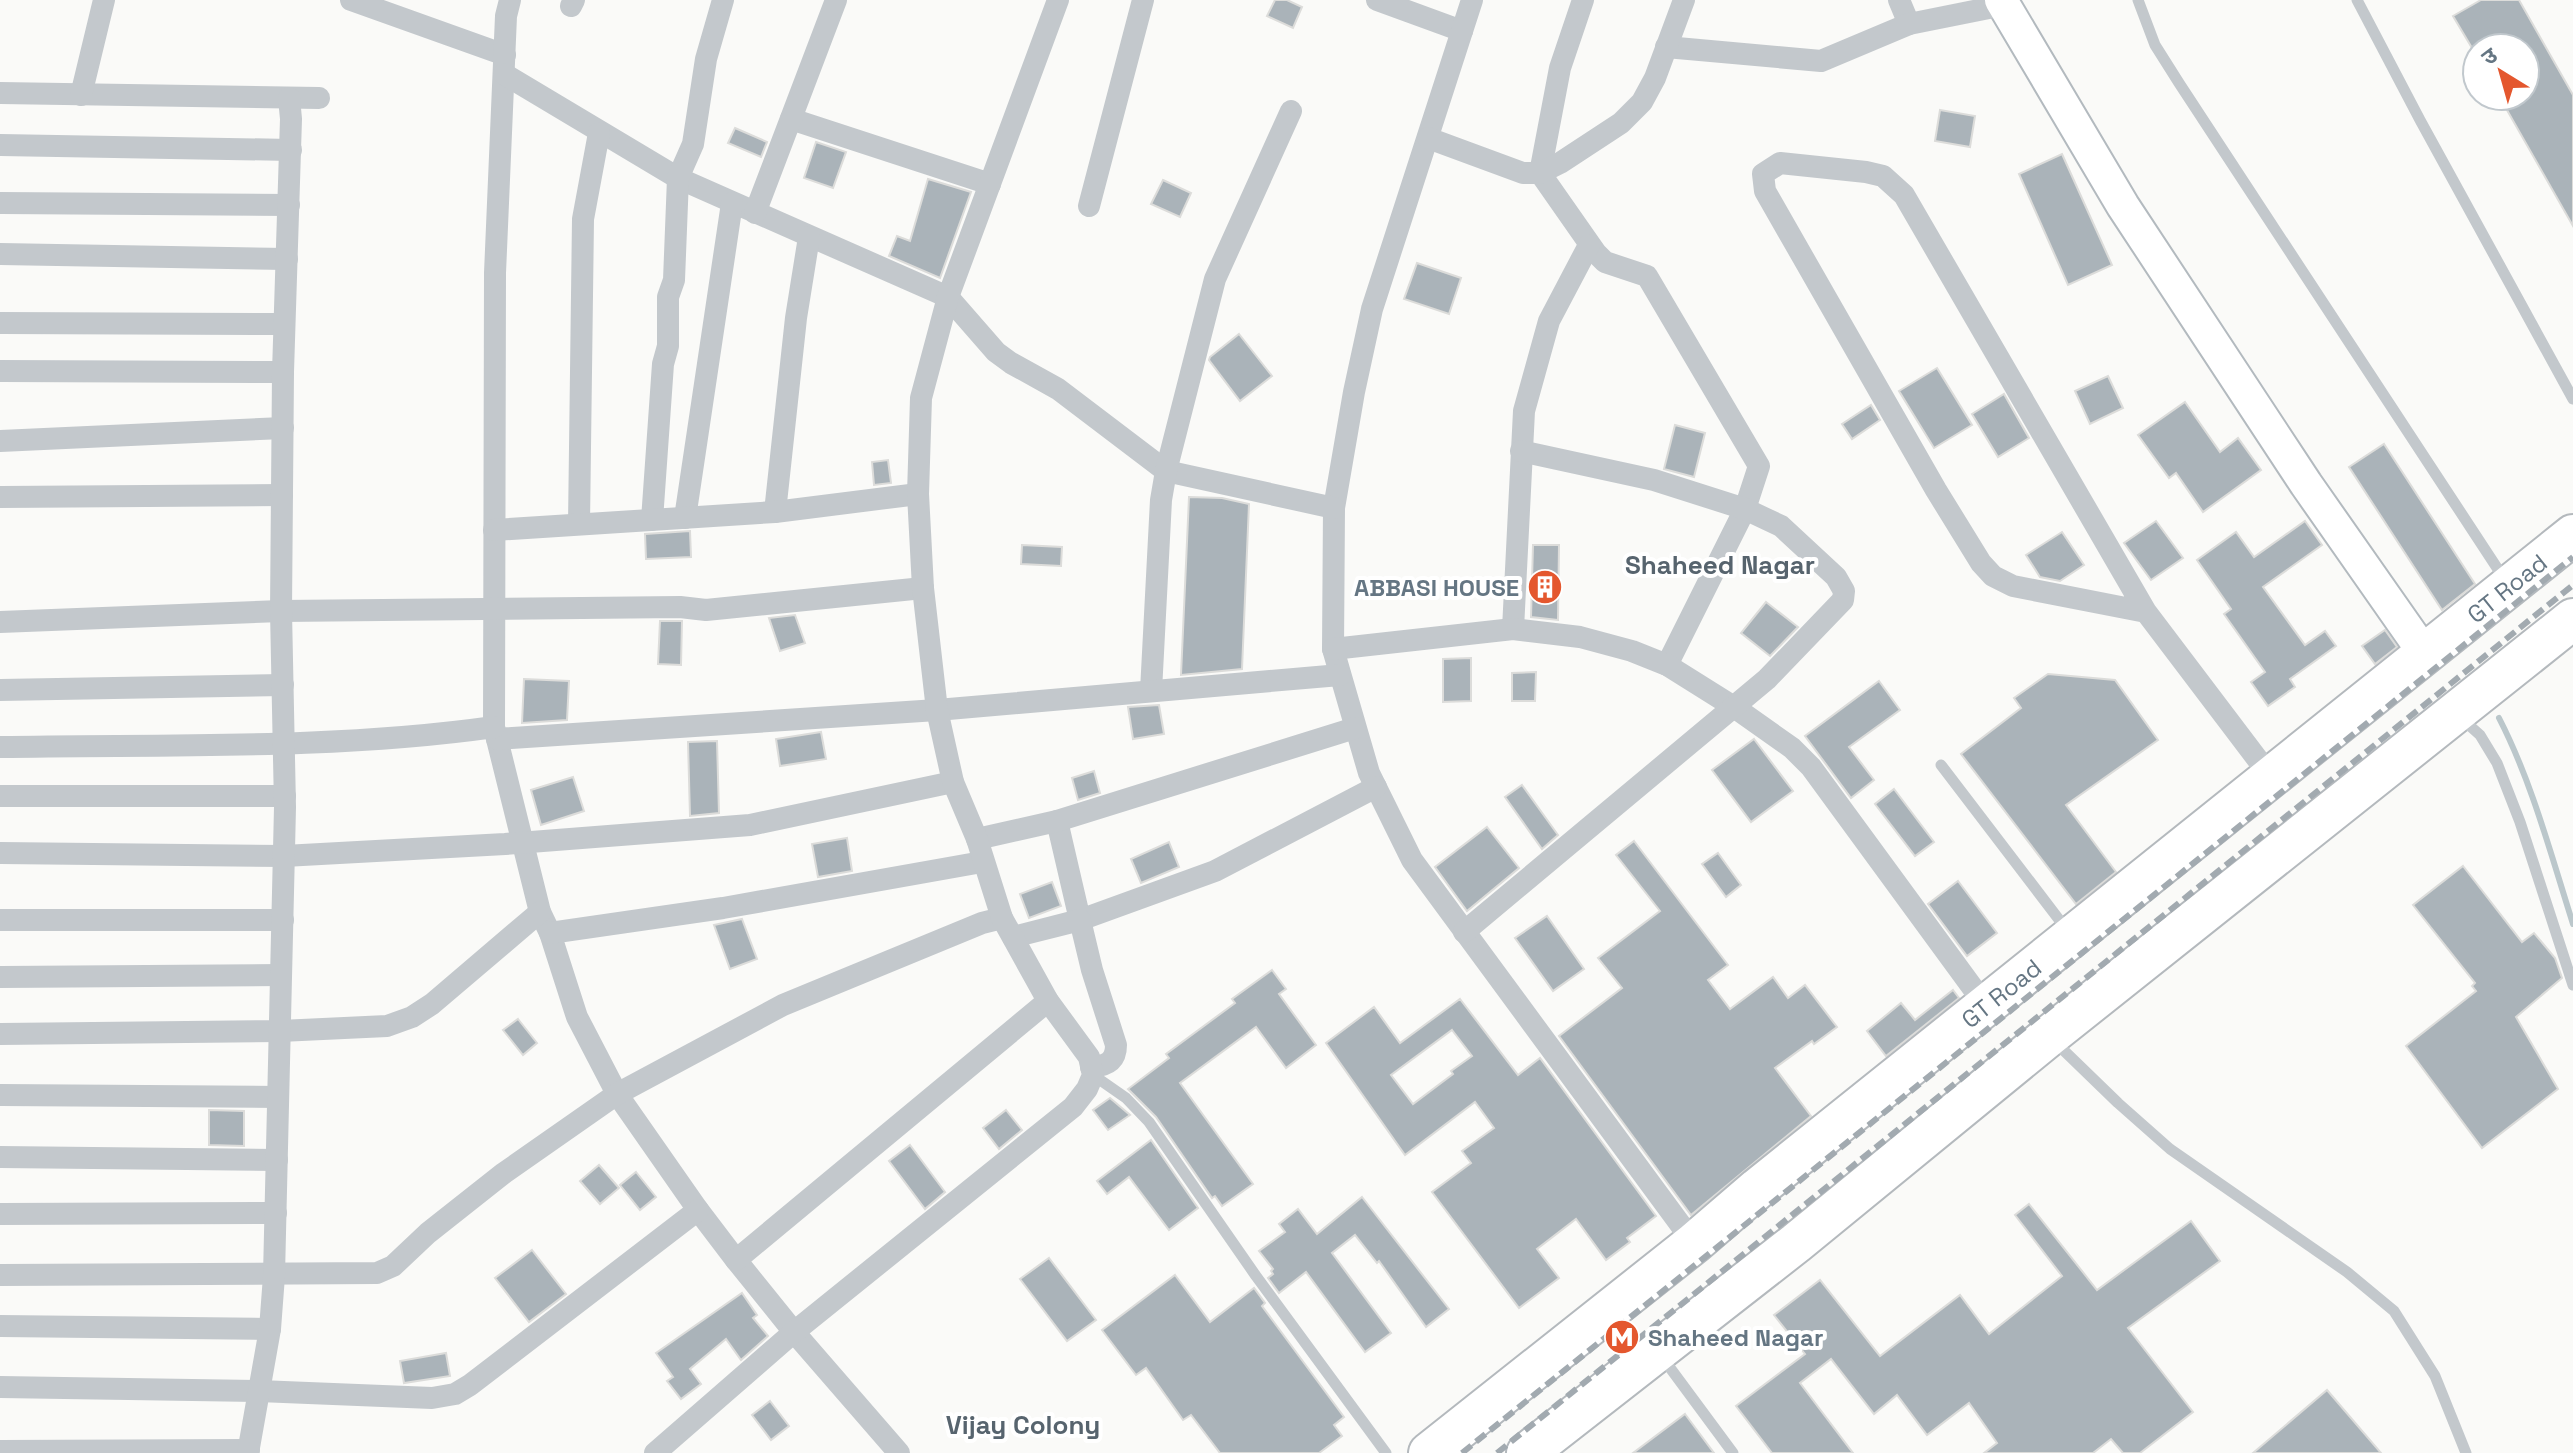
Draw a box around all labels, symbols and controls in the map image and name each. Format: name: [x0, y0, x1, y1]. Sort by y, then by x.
north arrow: [2461, 32, 2541, 112]
text: उ: [2475, 40, 2503, 71]
street label: GT Road: [2460, 547, 2553, 629]
district label: Shaheed Nagar: [1625, 548, 1815, 582]
building icon: ABBASI HOUSE: [1526, 568, 1564, 606]
place label: ABBASI HOUSE: [1354, 572, 1519, 603]
street label: GT Road: [1955, 952, 2047, 1035]
metro station icon: Shaheed Nagar: [1603, 1318, 1641, 1356]
place label: Shaheed Nagar: [1648, 1322, 1824, 1353]
district label: Vijay Colony: [946, 1408, 1100, 1442]

